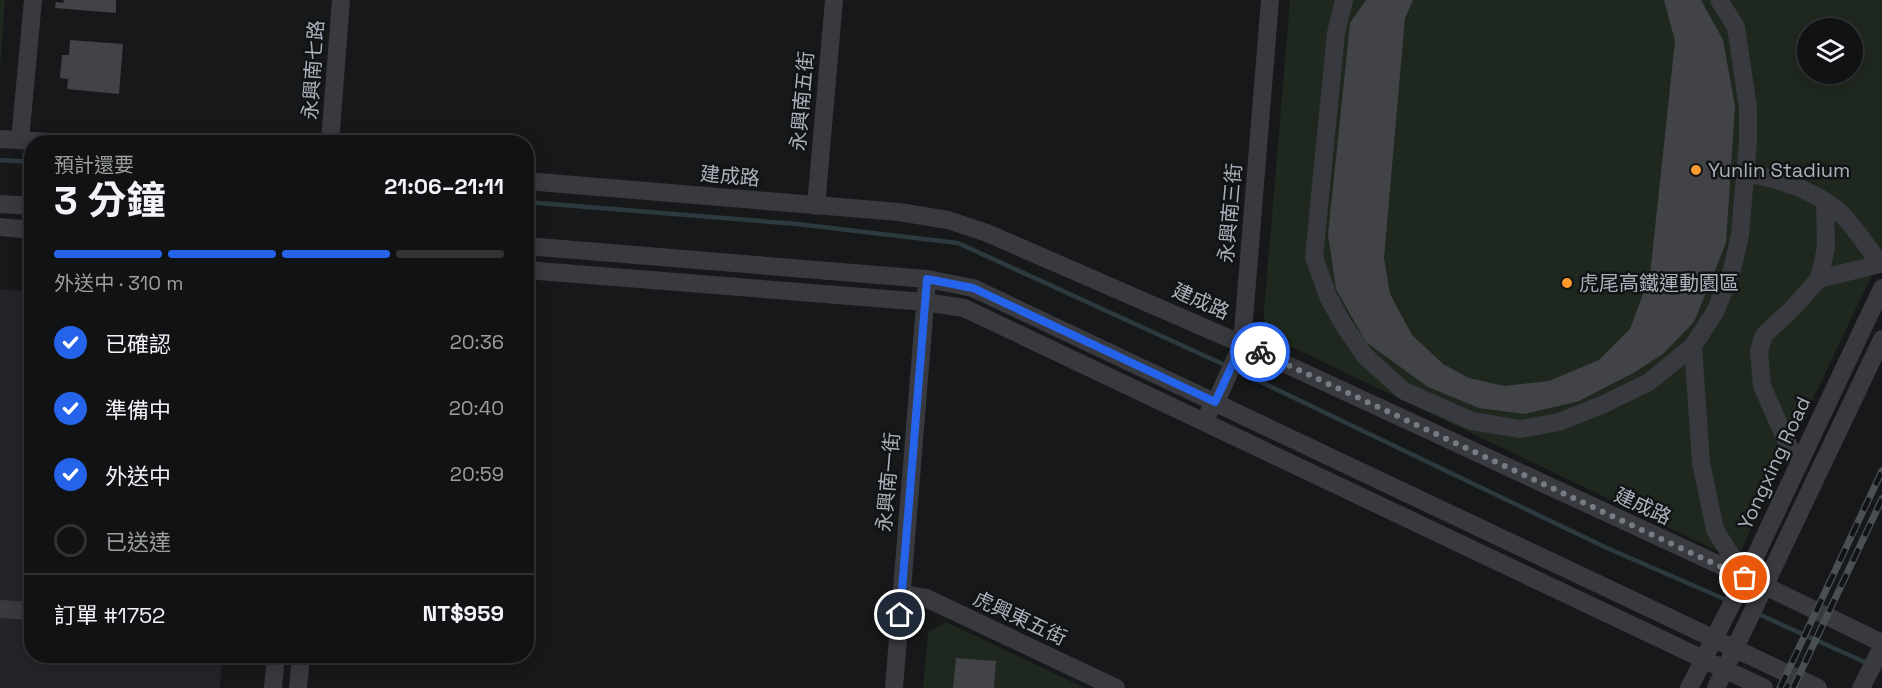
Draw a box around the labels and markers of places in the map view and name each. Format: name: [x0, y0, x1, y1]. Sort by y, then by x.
place label: Yunlin Stadium: [1708, 157, 1850, 183]
marker: Yunlin Stadium: [1689, 163, 1703, 177]
place label: 虎尾高鐵運動園區: [1579, 270, 1739, 296]
marker: 虎尾高鐵運動園區: [1560, 276, 1574, 290]
pin: [1719, 552, 1770, 603]
pin: [874, 589, 925, 640]

